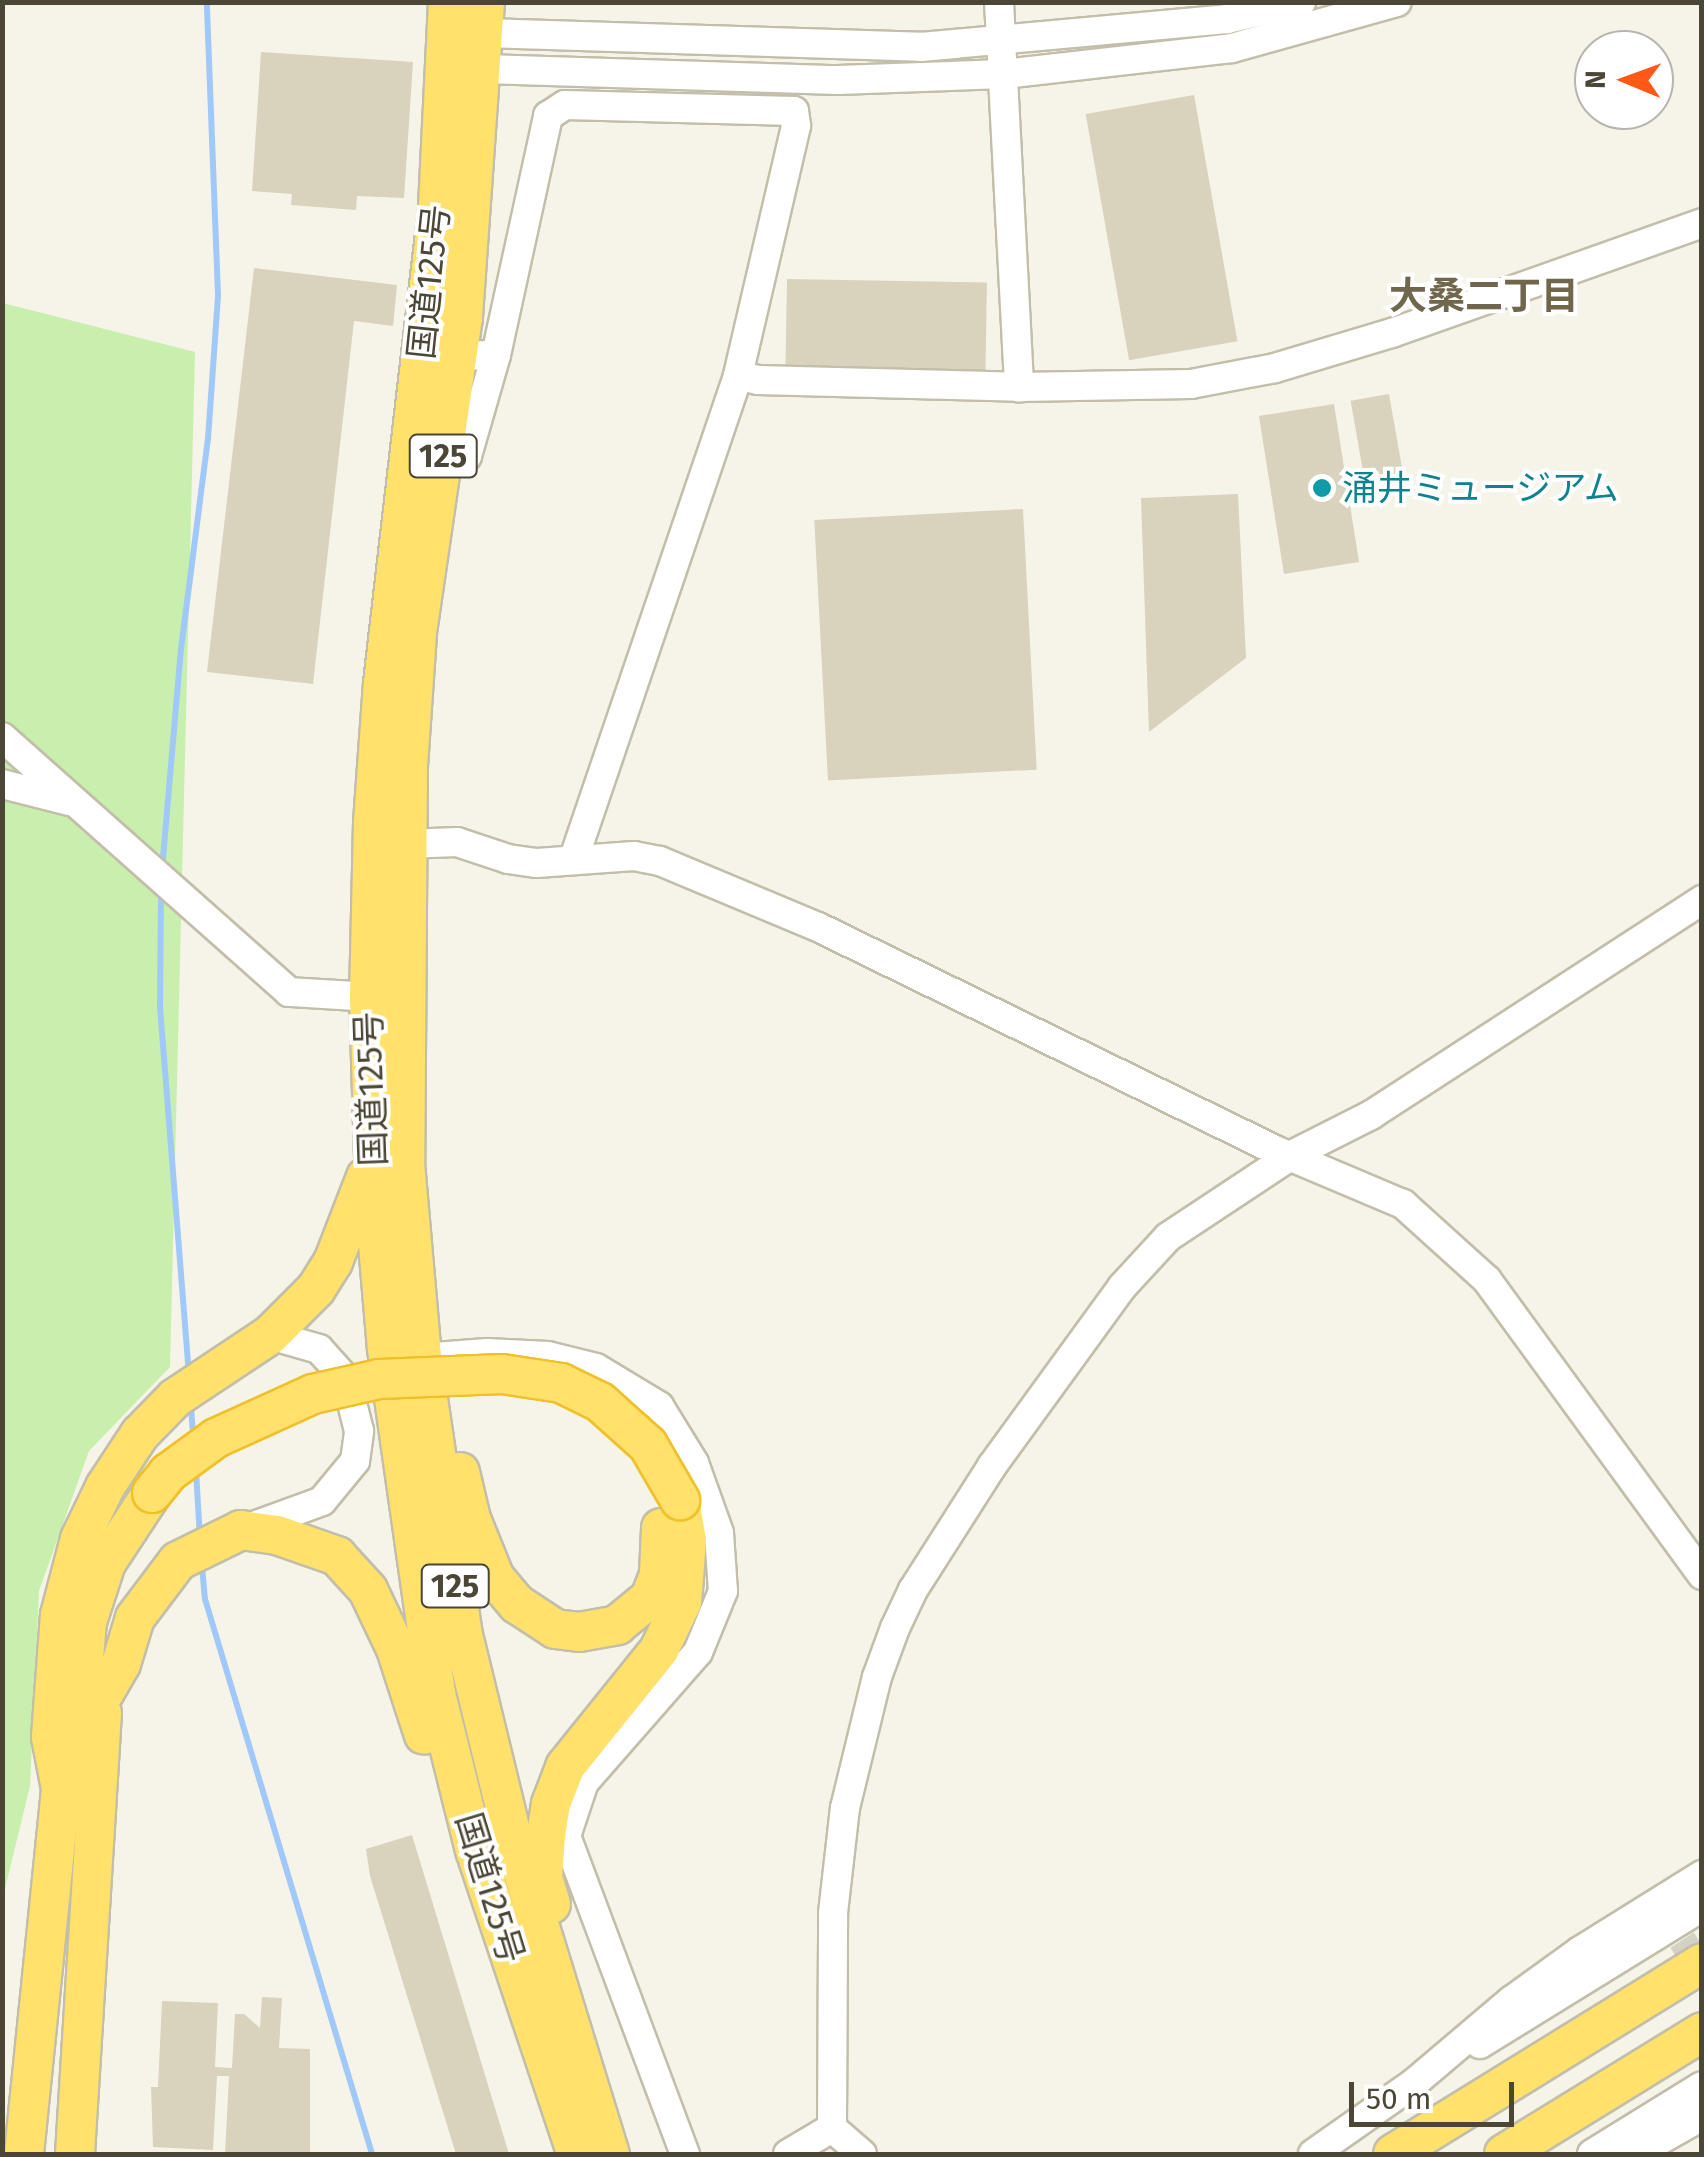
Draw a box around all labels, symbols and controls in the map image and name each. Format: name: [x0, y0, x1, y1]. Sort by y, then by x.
north arrow: [1574, 30, 1674, 130]
text: N: [1579, 70, 1612, 89]
street label: 国道125号: [400, 203, 458, 361]
district label: 大桑二丁目: [1389, 274, 1579, 320]
road number: 125: [408, 429, 478, 483]
place label: 涌井ミュージアム: [1342, 467, 1622, 509]
marker: 涌井ミュージアム: [1311, 477, 1333, 499]
street label: 国道125号: [347, 1011, 395, 1167]
road number: 125: [420, 1559, 490, 1613]
street label: 国道125号: [447, 1808, 533, 1968]
scale bar: [1354, 2062, 1519, 2124]
text: 50 m: [1366, 2081, 1431, 2117]

